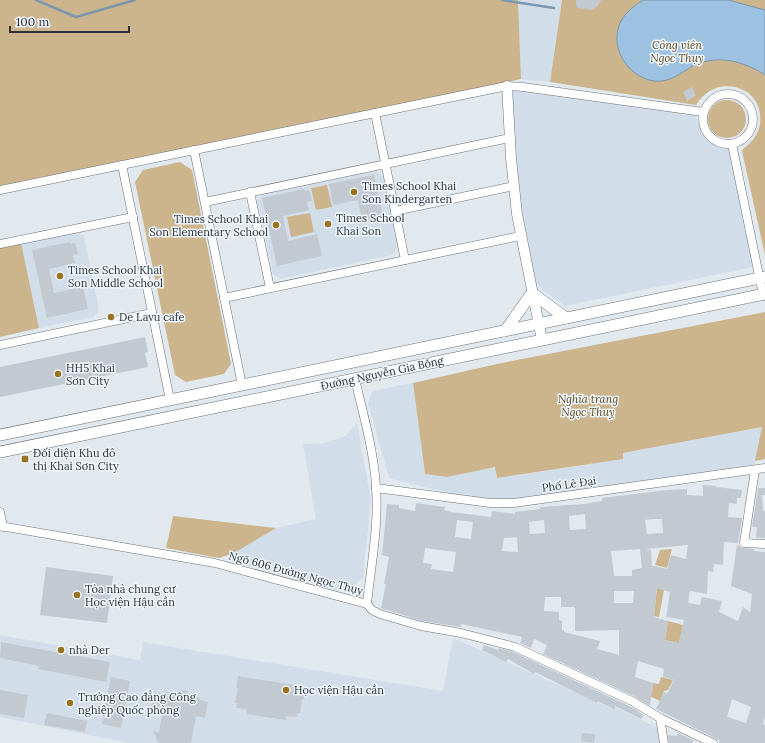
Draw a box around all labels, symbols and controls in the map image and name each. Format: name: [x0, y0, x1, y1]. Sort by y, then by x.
scale bar: [10, 8, 129, 34]
text: 100 m: [16, 14, 49, 29]
park label: Công viên Ngọc Thụy: [650, 38, 704, 65]
place label: Times School Khai Son Kindergarten: [362, 179, 456, 206]
marker: Times School Khai Son Kindergarten: [349, 187, 359, 197]
place label: Times School Khai Son: [336, 211, 404, 238]
place label: Times School Khai Son Elementary School: [149, 212, 268, 239]
marker: Times School Khai Son: [323, 219, 333, 229]
marker: Times School Khai Son Elementary School: [271, 220, 281, 230]
place label: Times School Khai Son Middle School: [68, 263, 163, 290]
marker: Times School Khai Son Middle School: [55, 271, 65, 281]
place label: De Lavu cafe: [119, 310, 184, 324]
marker: De Lavu cafe: [106, 312, 116, 322]
street label: Đường Nguyễn Gia Bồng: [319, 353, 446, 393]
place label: HH5 Khai Sơn City: [66, 361, 115, 388]
marker: HH5 Khai Sơn City: [53, 369, 63, 379]
park label: Nghĩa trang Ngọc Thuỵ: [558, 392, 618, 419]
place label: Đối diện Khu đô thị Khai Sơn City: [33, 446, 119, 473]
marker: Đối diện Khu đô thị Khai Sơn City: [20, 454, 30, 464]
street label: Phố Lê Đại: [541, 473, 597, 495]
street label: Ngõ 606 Đường Ngọc Thụy: [227, 548, 365, 598]
place label: Tòa nhà chung cư Học viện Hậu cần: [85, 582, 177, 609]
marker: Tòa nhà chung cư Học viện Hậu cần: [72, 590, 82, 600]
place label: nhà Der: [69, 643, 110, 657]
marker: nhà Der: [56, 645, 66, 655]
place label: Học viện Hậu cần: [294, 683, 384, 697]
marker: Học viện Hậu cần: [281, 685, 291, 695]
place label: Trường Cao đẳng Công nghiệp Quốc phòng: [78, 690, 197, 717]
marker: Trường Cao đẳng Công nghiệp Quốc phòng: [65, 698, 75, 708]

